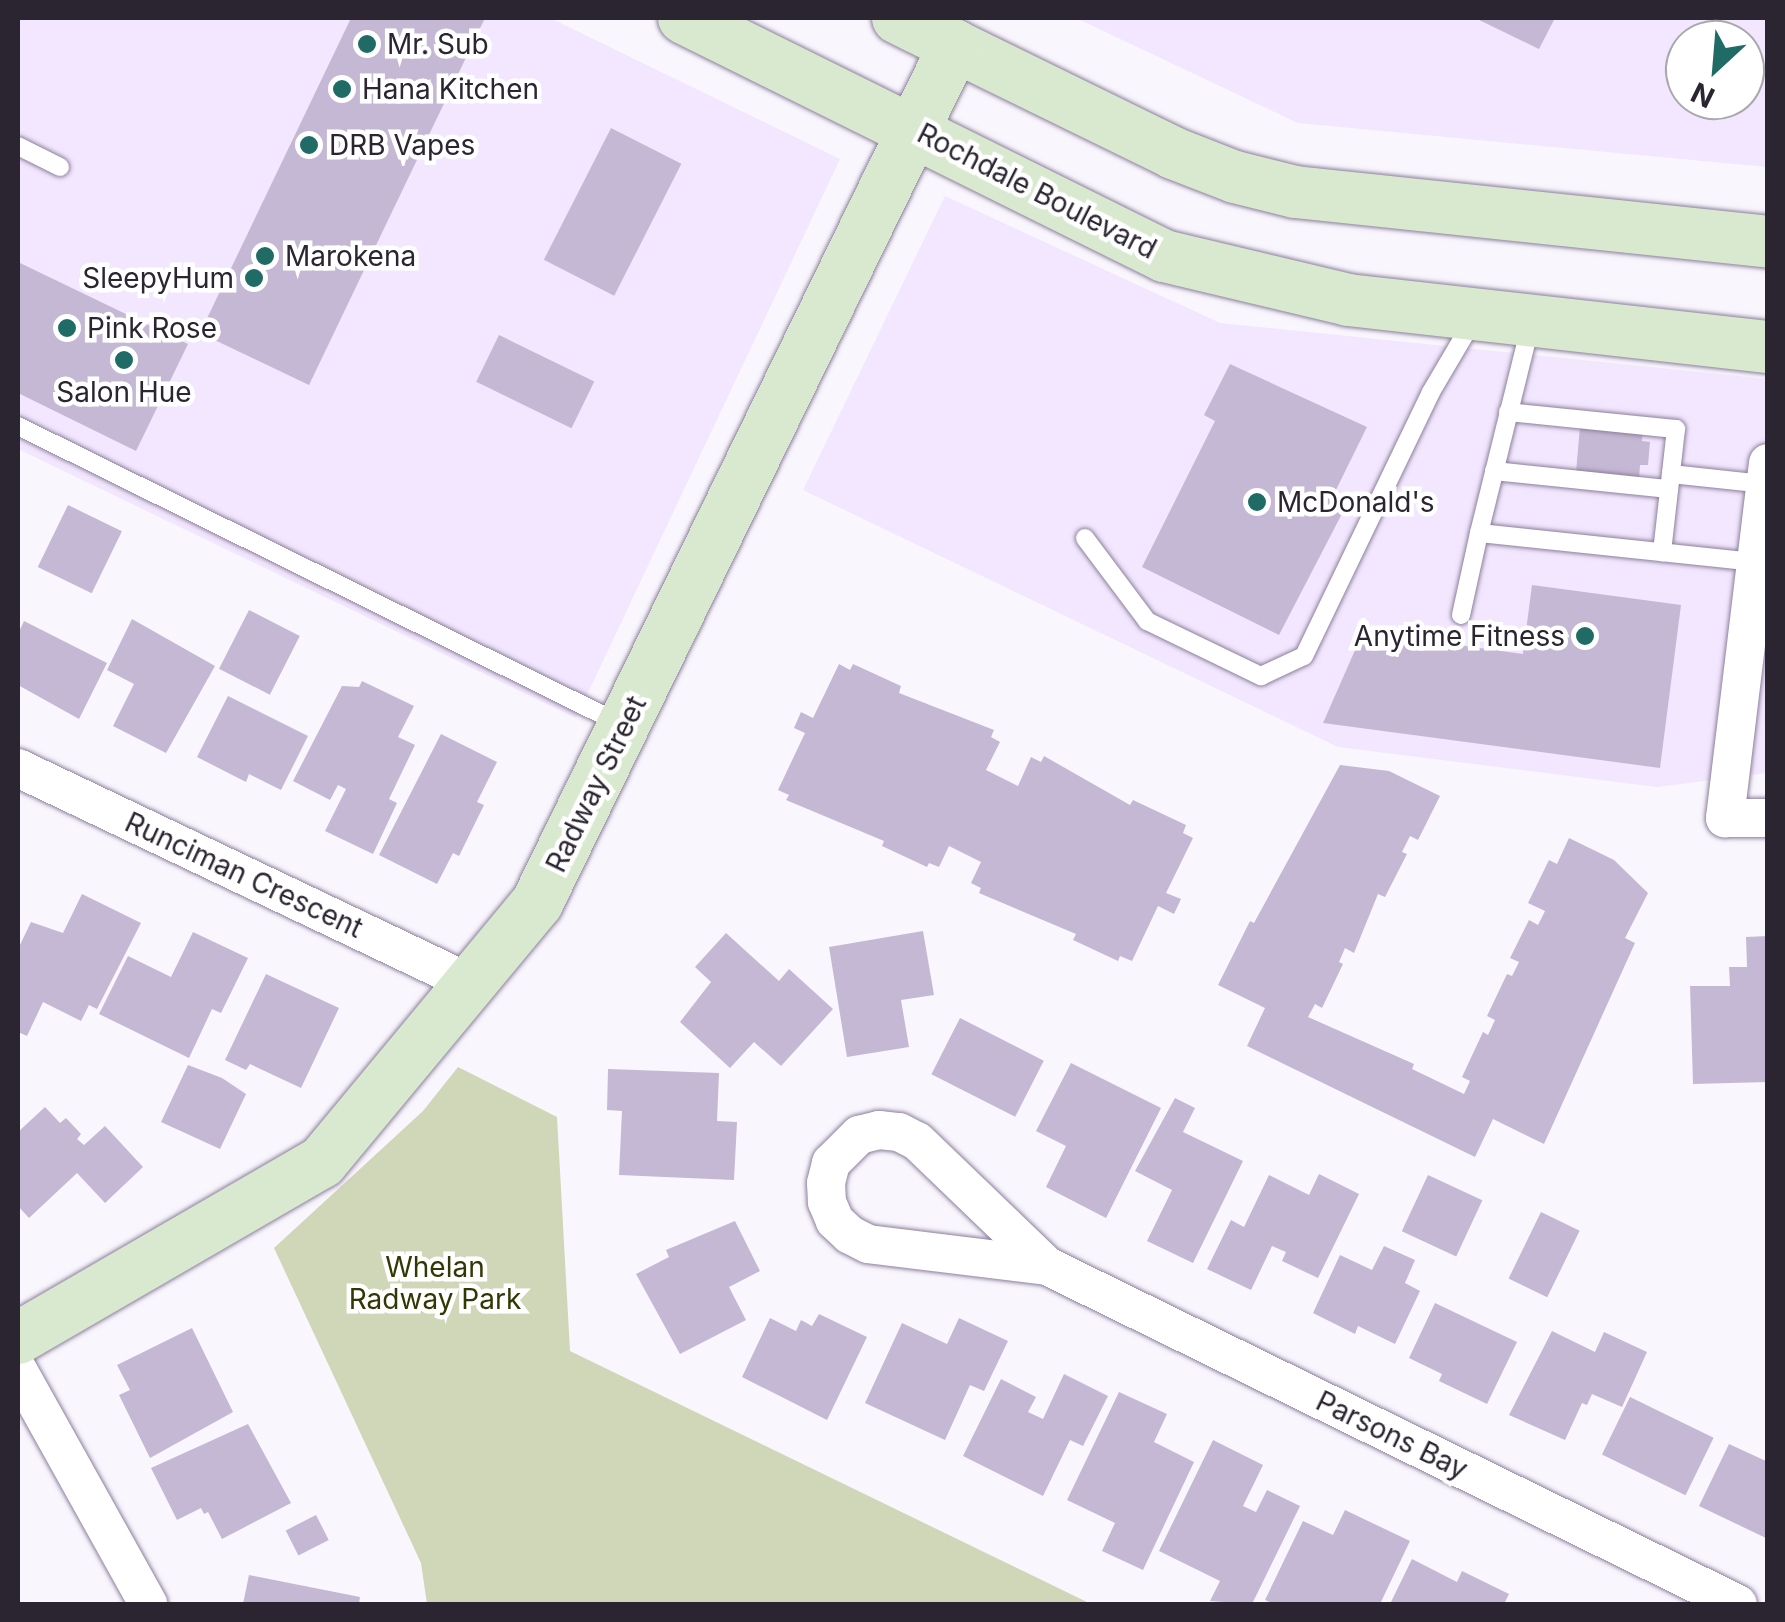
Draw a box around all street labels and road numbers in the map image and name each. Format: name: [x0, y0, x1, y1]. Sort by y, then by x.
street label: Rochdale Boulevard: [912, 116, 1162, 266]
street label: Radway Street: [539, 691, 653, 877]
street label: Runciman Crescent: [120, 805, 368, 945]
street label: Parsons Bay: [1311, 1384, 1473, 1486]

